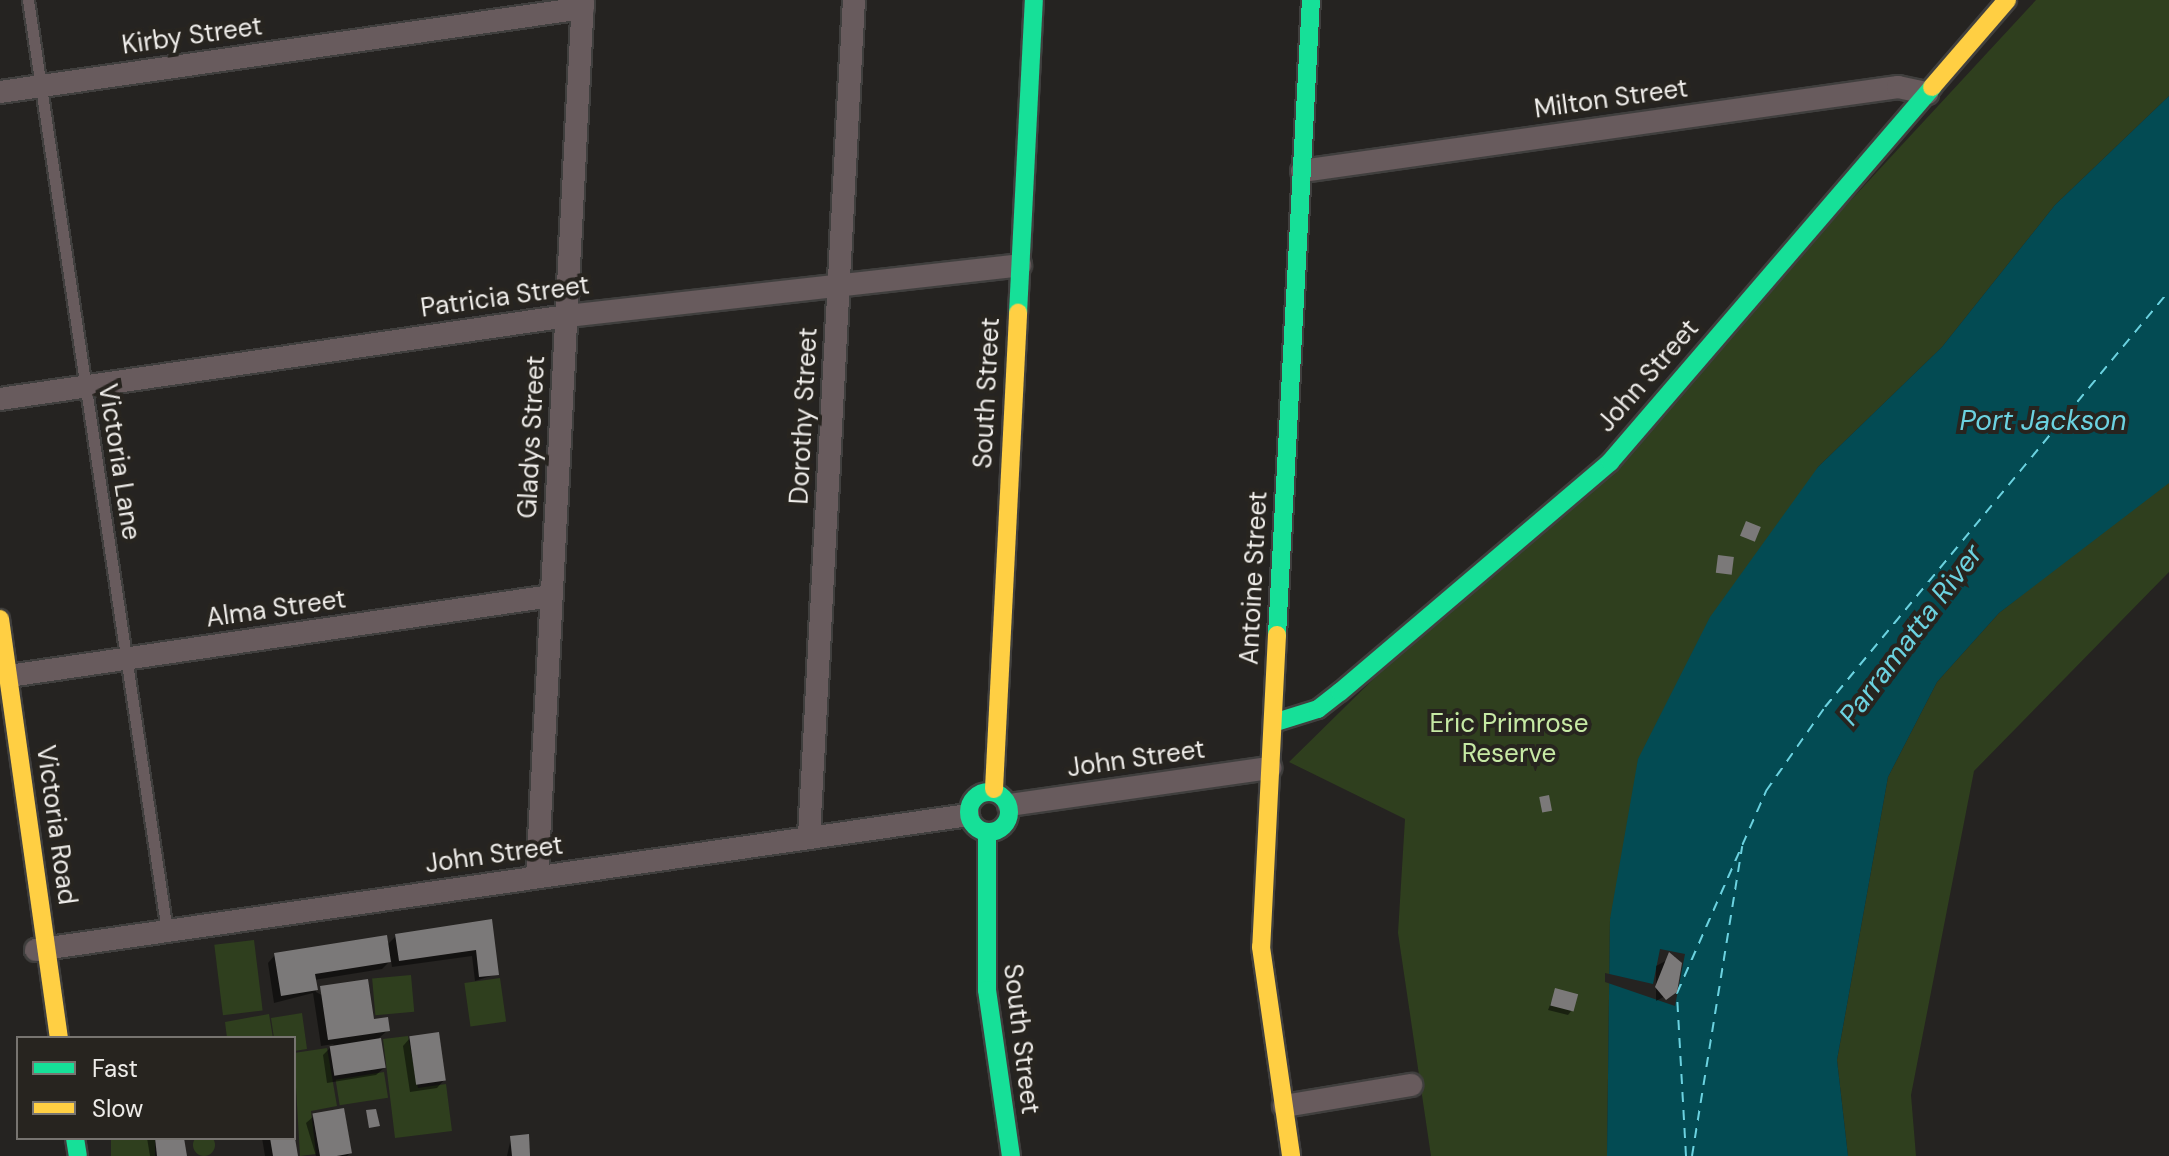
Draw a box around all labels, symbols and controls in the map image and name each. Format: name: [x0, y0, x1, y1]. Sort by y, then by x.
street label: Kirby Street: [120, 11, 264, 61]
street label: Milton Street: [1532, 73, 1690, 125]
street label: Patricia Street: [419, 270, 591, 324]
street label: John Street: [1591, 313, 1705, 439]
street label: South Street: [967, 317, 1007, 469]
street label: Dorothy Street: [784, 327, 824, 505]
street label: Gladys Street: [512, 355, 552, 519]
street label: Victoria Lane: [91, 382, 147, 542]
water label: Port Jackson: [1959, 404, 2127, 438]
street label: Antoine Street: [1234, 490, 1274, 666]
water label: Parramatta River: [1832, 538, 1990, 732]
street label: Alma Street: [204, 584, 348, 634]
park label: Eric Primrose Reserve: [1430, 708, 1588, 770]
street label: John Street: [1065, 734, 1207, 784]
street label: Victoria Road: [29, 743, 83, 907]
street label: John Street: [423, 830, 565, 880]
street label: South Street: [996, 962, 1046, 1116]
legend: [16, 1036, 296, 1140]
text: Fast: [92, 1053, 138, 1084]
text: Slow: [92, 1093, 143, 1124]

